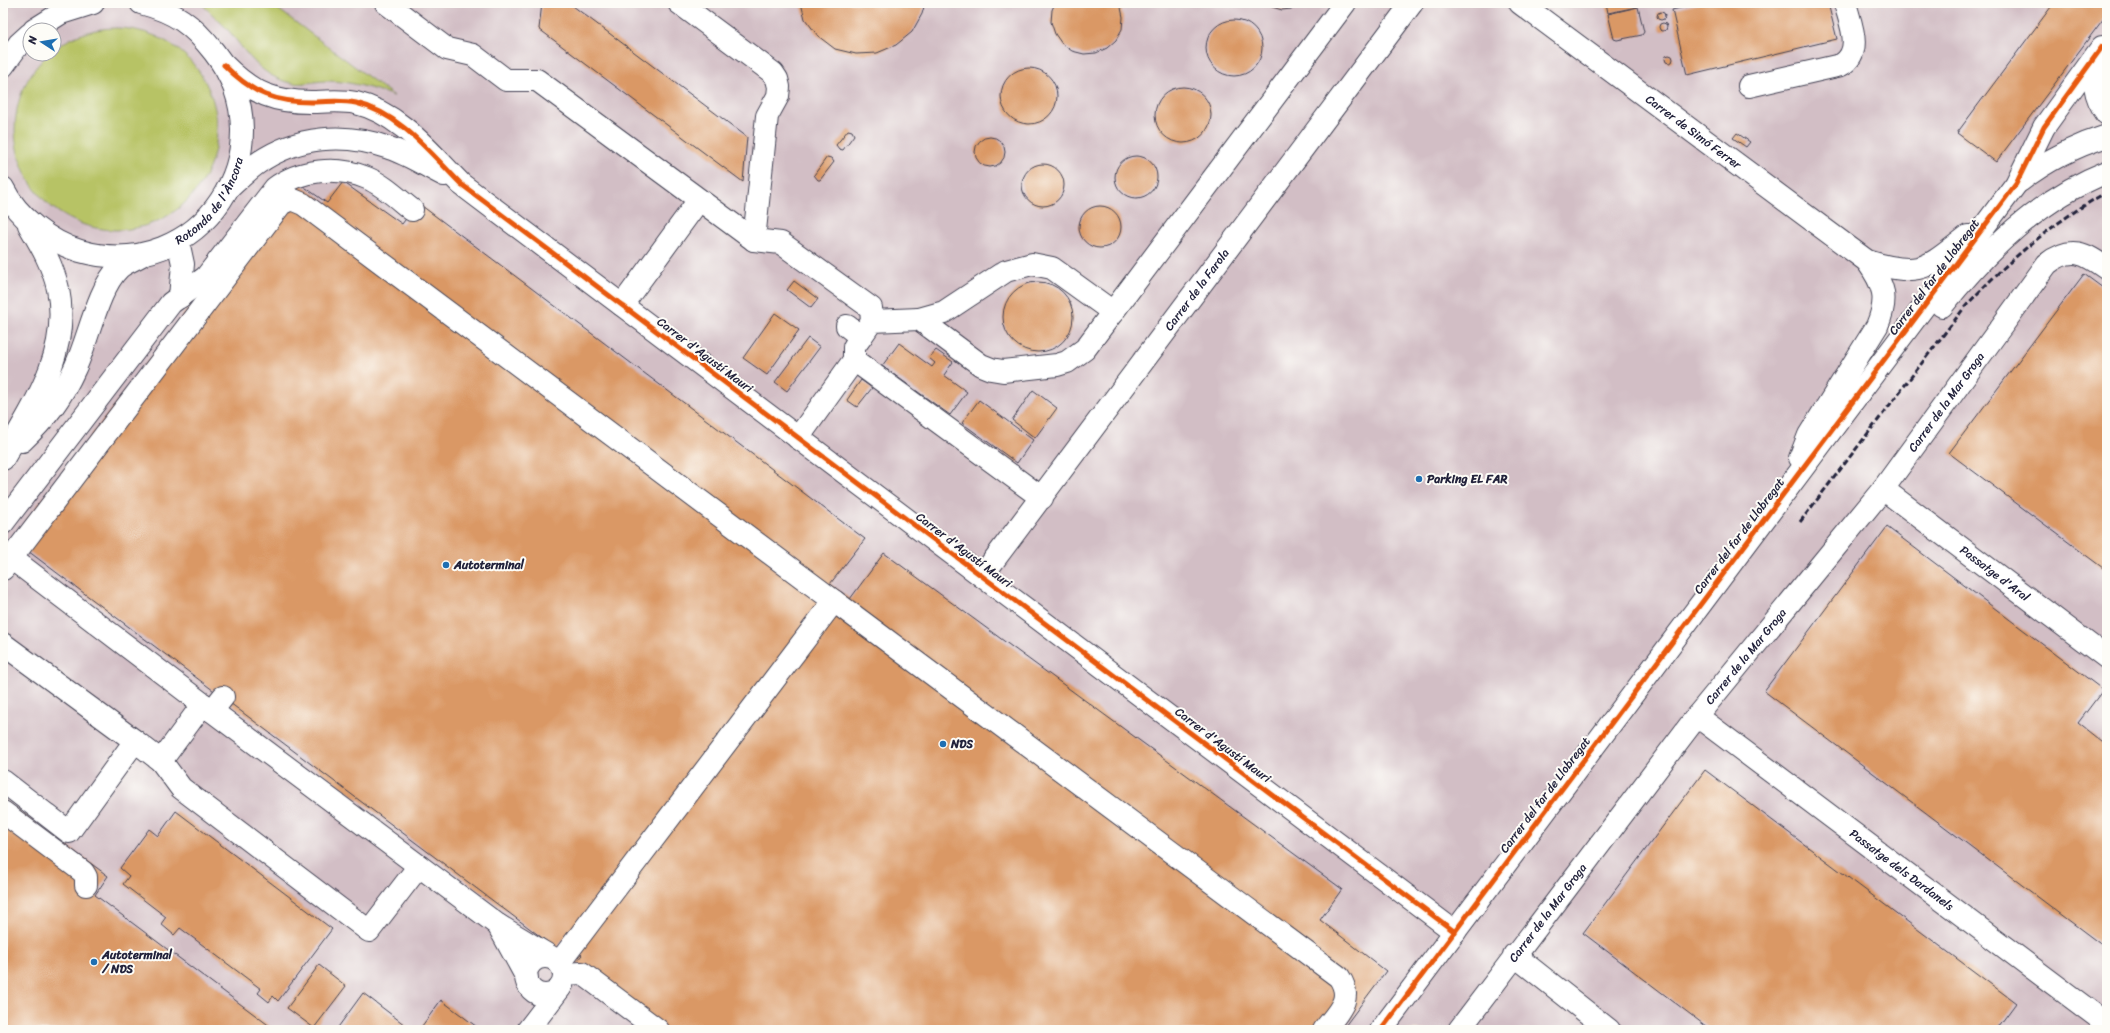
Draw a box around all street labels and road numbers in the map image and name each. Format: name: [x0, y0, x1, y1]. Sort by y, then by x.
street label: Carrer de Simó Ferrer: [1640, 89, 1747, 176]
street label: Rotonda de l'Àncora: [171, 154, 250, 251]
street label: Carrer del far de Llobregat: [1883, 214, 1985, 340]
street label: Carrer de la Farola: [1159, 244, 1235, 336]
street label: Carrer d'Agustí Mauri: [652, 311, 758, 399]
street label: Carrer de la Mar Groga: [1902, 347, 1990, 457]
street label: Carrer del far de Llobregat: [1688, 473, 1790, 599]
street label: Carrer d'Agustí Mauri: [911, 506, 1017, 594]
street label: Passatge d'Aral: [1955, 539, 2035, 608]
street label: Carrer de la Mar Groga: [1699, 603, 1792, 710]
street label: Carrer d'Agustí Mauri: [1170, 701, 1276, 789]
street label: Carrer del far de Llobregat: [1494, 732, 1596, 858]
street label: Passatge dels Dardanels: [1845, 823, 1959, 917]
street label: Carrer de la Mar Groga: [1503, 858, 1593, 967]

